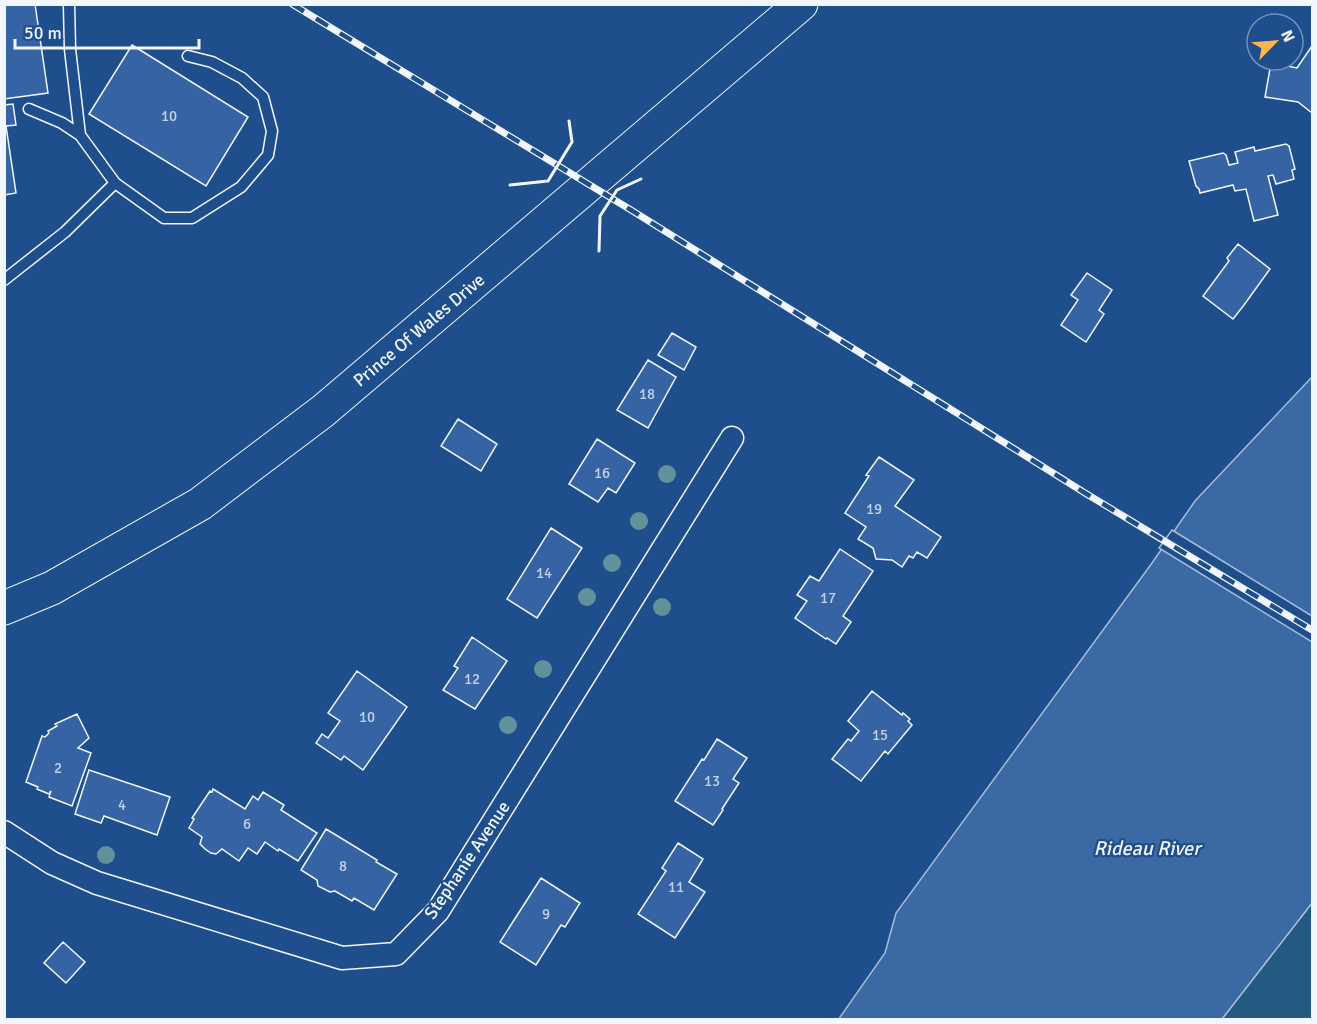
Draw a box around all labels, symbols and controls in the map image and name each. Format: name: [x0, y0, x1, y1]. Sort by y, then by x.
scale bar: [15, 12, 200, 50]
north arrow: [1245, 12, 1305, 72]
text: 50 m: [24, 22, 62, 44]
text: N: [1276, 27, 1299, 45]
house number: 10: [161, 107, 177, 125]
street label: Prince Of Wales Drive: [349, 269, 489, 391]
house number: 18: [639, 385, 655, 403]
house number: 16: [594, 464, 610, 482]
house number: 19: [866, 500, 882, 518]
house number: 14: [536, 564, 552, 582]
house number: 17: [820, 589, 836, 607]
house number: 12: [464, 670, 480, 688]
house number: 10: [359, 708, 375, 726]
house number: 15: [872, 726, 888, 744]
house number: 2: [54, 759, 62, 777]
house number: 13: [704, 772, 720, 790]
house number: 4: [118, 796, 126, 814]
street label: Stephanie Avenue: [419, 797, 515, 923]
house number: 6: [243, 815, 251, 833]
water label: Rideau River: [1094, 836, 1203, 861]
house number: 8: [339, 857, 347, 875]
house number: 11: [668, 878, 684, 896]
house number: 9: [542, 905, 550, 923]

